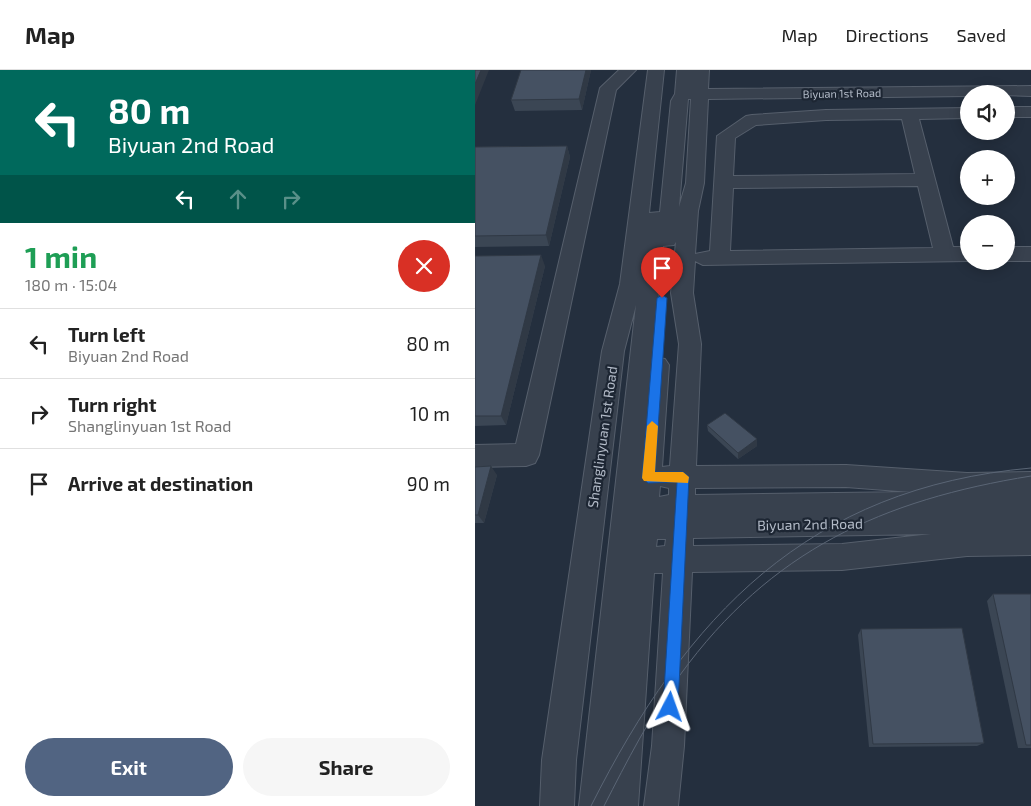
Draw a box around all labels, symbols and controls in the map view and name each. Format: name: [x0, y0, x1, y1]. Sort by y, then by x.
text: Map: [25, 20, 75, 49]
text: Map: [781, 24, 818, 46]
text: Directions: [846, 24, 929, 46]
text: Saved: [957, 24, 1006, 46]
map controls: [960, 85, 1015, 270]
button: sound: [960, 85, 1015, 140]
street label: Biyuan 1st Road: [803, 86, 881, 100]
text: 80 m: [108, 89, 190, 131]
icon: left: [25, 90, 90, 155]
text: Biyuan 2nd Road: [108, 131, 274, 157]
button: +: [960, 150, 1015, 205]
icon: left: [171, 185, 199, 213]
icon: ahead: [224, 185, 252, 213]
icon: right: [277, 185, 305, 213]
button: −: [960, 215, 1015, 270]
text: 1 min: [25, 238, 97, 274]
button: close: [398, 240, 450, 292]
pin: [641, 247, 683, 298]
icon: arrive: [648, 254, 676, 282]
text: 180 m · 15:04: [25, 275, 117, 294]
text: Turn left: [68, 323, 145, 346]
icon: left: [25, 330, 53, 358]
text: 80 m: [406, 332, 450, 355]
text: Biyuan 2nd Road: [68, 346, 189, 365]
street label: Shanglinyuan 1st Road: [584, 365, 620, 509]
text: Turn right: [68, 393, 156, 416]
icon: right: [25, 400, 53, 428]
text: 10 m: [410, 402, 450, 425]
text: Shanglinyuan 1st Road: [68, 416, 232, 435]
icon: arrive: [25, 470, 53, 498]
text: Arrive at destination: [68, 472, 253, 495]
text: 90 m: [407, 472, 450, 495]
street label: Biyuan 2nd Road: [757, 515, 863, 533]
position arrow: [643, 680, 695, 732]
button: Exit: [25, 738, 233, 796]
button: Share: [243, 738, 450, 796]

